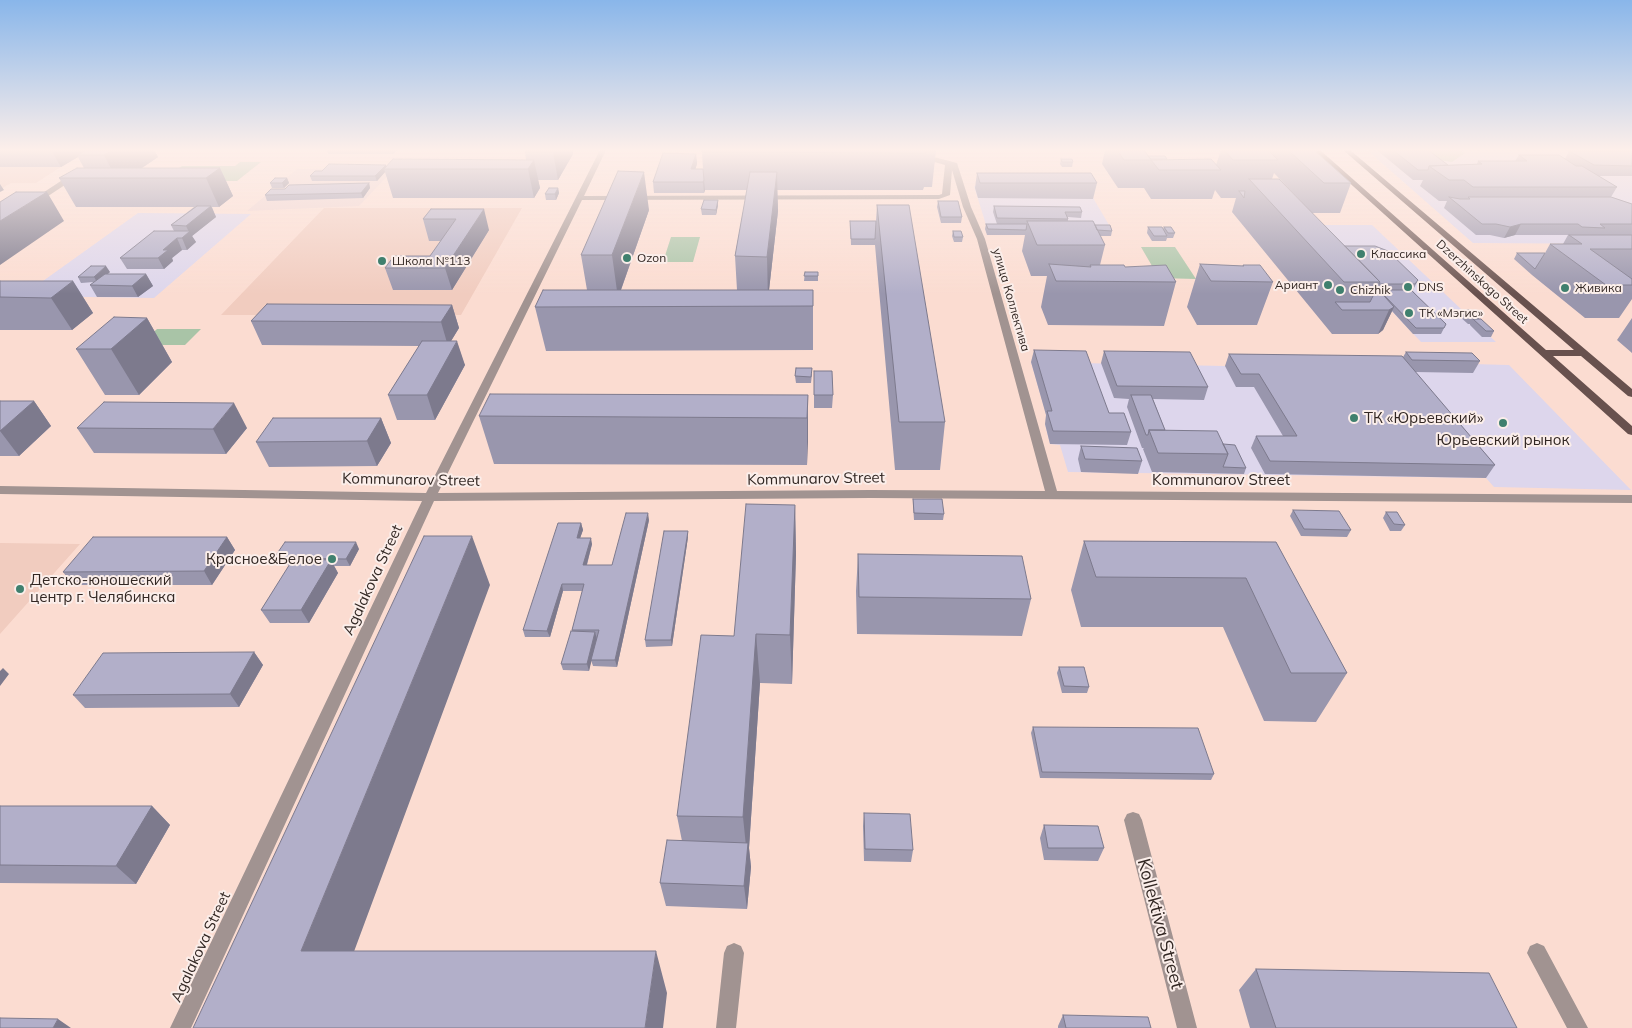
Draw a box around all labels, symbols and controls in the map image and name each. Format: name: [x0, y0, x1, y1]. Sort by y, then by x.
street label: Dzerzhinskogo Street: [1433, 237, 1531, 327]
street label: улица Коллектива: [989, 247, 1033, 353]
place label: Классика: [1371, 247, 1426, 261]
marker: Классика: [1355, 248, 1367, 260]
place label: Ozon: [637, 251, 666, 265]
marker: Ozon: [621, 252, 633, 264]
place label: Школа №113: [392, 254, 470, 268]
marker: Школа №113: [376, 255, 388, 267]
place label: Ариант: [1275, 278, 1318, 292]
marker: Ариант: [1322, 279, 1334, 291]
place label: DNS: [1418, 280, 1443, 294]
marker: DNS: [1402, 281, 1414, 293]
place label: Живика: [1575, 281, 1622, 295]
marker: Живика: [1559, 282, 1571, 294]
place label: Chizhik: [1350, 283, 1390, 297]
marker: Chizhik: [1334, 284, 1346, 296]
place label: ТК «Мэгис»: [1419, 306, 1483, 320]
marker: ТК «Мэгис»: [1403, 307, 1415, 319]
place label: ТК «Юрьевский»: [1364, 409, 1483, 427]
marker: ТК «Юрьевский»: [1348, 412, 1360, 424]
marker: Юрьевский рынок: [1497, 417, 1509, 429]
place label: Юрьевский рынок: [1436, 431, 1570, 449]
street label: Kommunarov Street: [747, 469, 885, 489]
street label: Kommunarov Street: [342, 470, 480, 490]
street label: Kommunarov Street: [1152, 471, 1290, 489]
street label: Agalakova Street: [340, 522, 406, 638]
place label: Красное&Белое: [206, 550, 322, 568]
marker: Красное&Белое: [326, 553, 338, 565]
place label: Детско-юношеский центр г. Челябинска: [30, 571, 175, 606]
marker: Детско-юношеский центр г. Челябинска: [14, 583, 26, 595]
street label: Kollektiva Street: [1132, 856, 1188, 992]
street label: Agalakova Street: [168, 889, 234, 1005]

